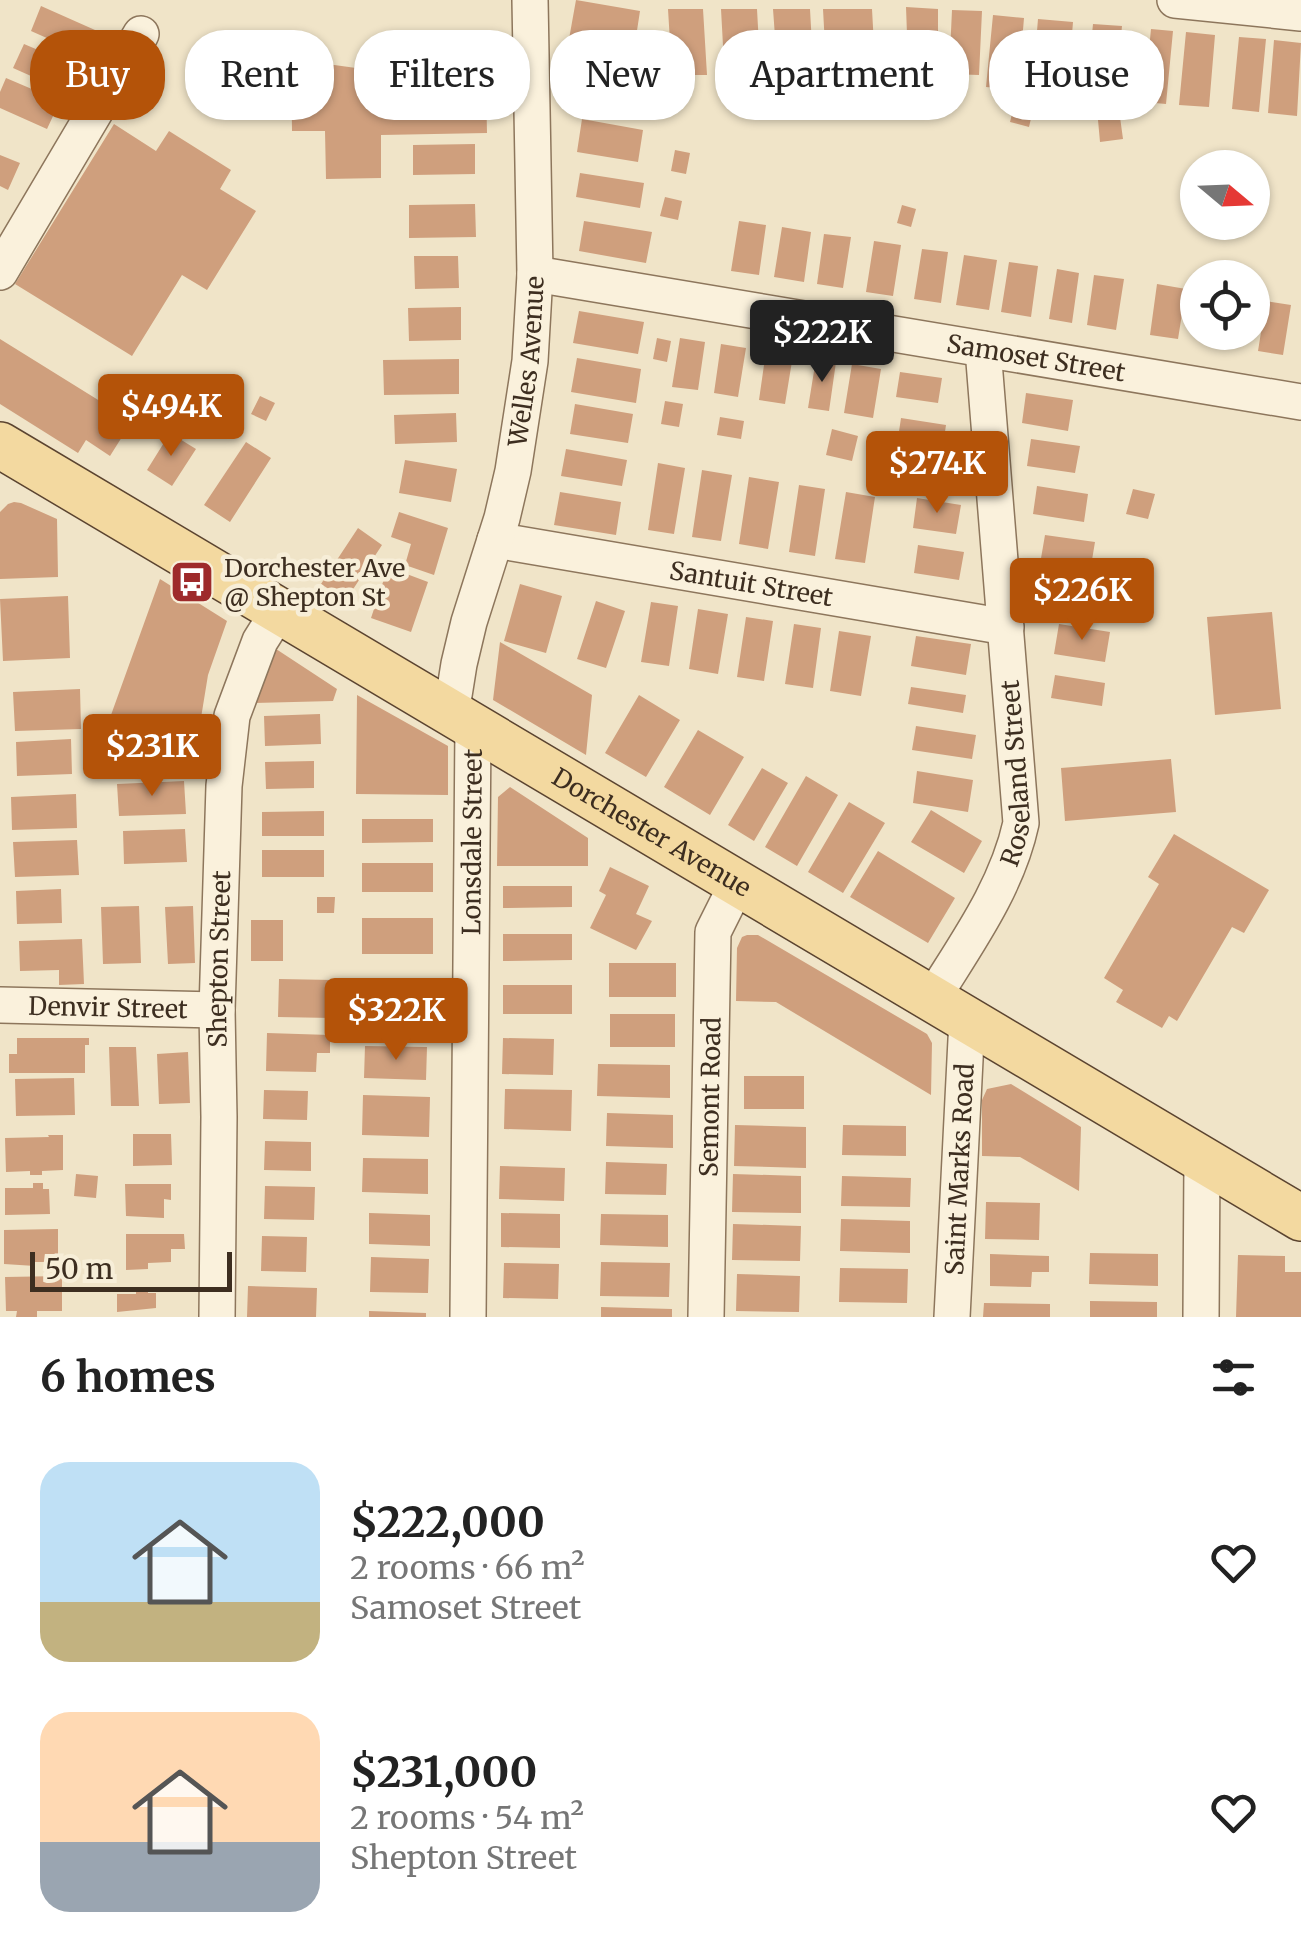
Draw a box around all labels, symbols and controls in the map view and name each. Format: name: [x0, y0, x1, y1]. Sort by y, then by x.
chip: Buy: [30, 30, 165, 120]
chip: Rent: [185, 30, 334, 120]
chip: Filters: [354, 30, 530, 120]
chip: New: [550, 30, 695, 120]
chip: Apartment: [715, 30, 969, 120]
chip: House: [989, 30, 1164, 120]
north arrow: [1180, 150, 1270, 240]
map controls: [1180, 150, 1270, 350]
button: locate: [1180, 260, 1270, 350]
street label: Welles Avenue: [501, 275, 551, 450]
pin: $222K: [752, 300, 892, 385]
text: $222K: [772, 312, 872, 352]
street label: Samoset Street: [944, 327, 1128, 388]
pin: $494K: [101, 374, 241, 459]
text: $494K: [120, 386, 222, 426]
pin: $274K: [867, 431, 1007, 516]
text: $274K: [888, 443, 986, 483]
place label: Dorchester Ave @ Shepton St: [224, 552, 405, 613]
street label: Santuit Street: [667, 554, 836, 613]
pin: $226K: [1012, 558, 1152, 643]
bus stop icon: Dorchester Ave @ Shepton St: [169, 559, 215, 605]
text: $226K: [1032, 570, 1132, 610]
street label: Roseland Street: [993, 679, 1037, 871]
pin: $231K: [82, 714, 222, 799]
text: $231K: [105, 726, 199, 766]
street label: Lonsdale Street: [455, 748, 489, 935]
street label: Dorchester Avenue: [546, 761, 757, 904]
street label: Shepton Street: [201, 870, 237, 1048]
pin: $322K: [326, 978, 466, 1063]
street label: Denvir Street: [28, 990, 188, 1025]
text: $322K: [347, 990, 445, 1030]
street label: Semont Road: [693, 1017, 727, 1177]
street label: Saint Marks Road: [938, 1062, 981, 1276]
scale bar: [30, 1247, 232, 1292]
text: 50 m: [45, 1251, 113, 1287]
icon: filters: [1206, 1350, 1261, 1405]
text: 6 homes: [40, 1351, 216, 1403]
text: $222,000: [350, 1496, 545, 1548]
icon: home: [120, 1502, 240, 1622]
icon: heart: [1206, 1535, 1261, 1590]
text: 2 rooms · 66 m²: [350, 1548, 585, 1588]
text: Samoset Street: [350, 1588, 581, 1628]
text: $231,000: [350, 1746, 537, 1798]
icon: home: [120, 1752, 240, 1872]
icon: heart: [1206, 1785, 1261, 1840]
text: 2 rooms · 54 m²: [350, 1798, 584, 1838]
text: Shepton Street: [350, 1838, 577, 1878]

